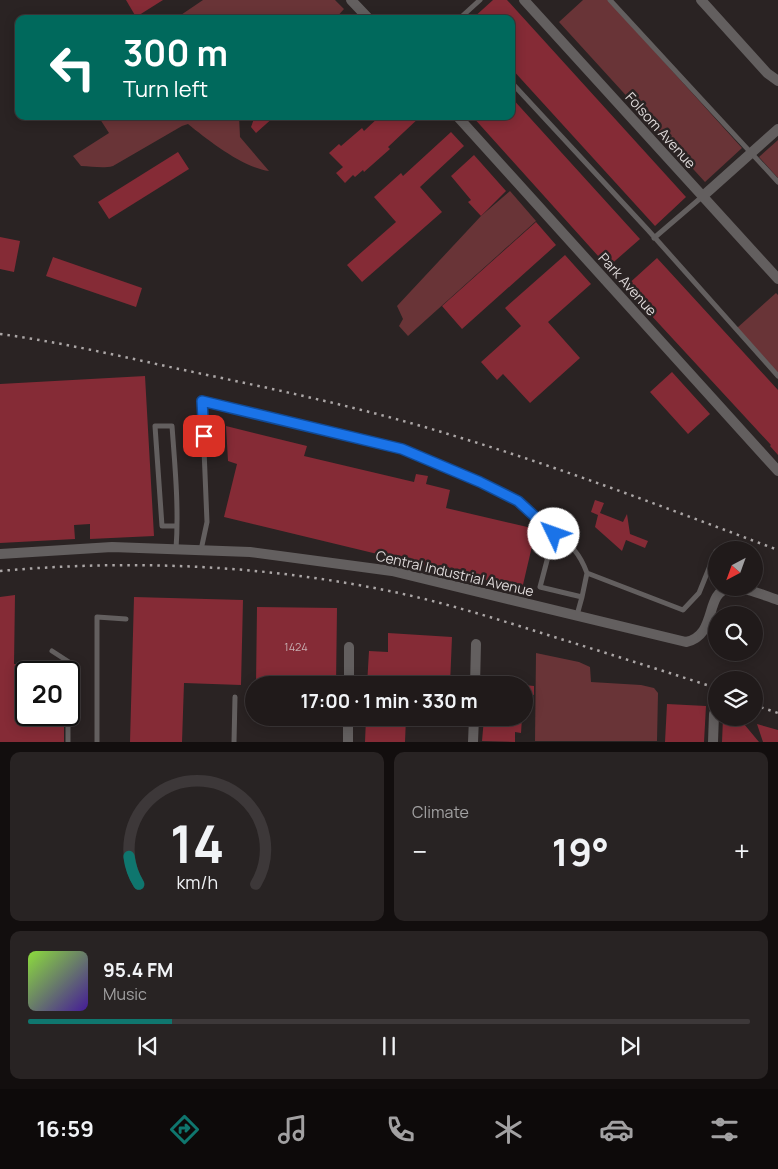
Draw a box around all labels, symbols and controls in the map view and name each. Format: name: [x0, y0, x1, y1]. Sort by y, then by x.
text: 300 m: [123, 29, 228, 77]
icon: left: [40, 35, 105, 100]
text: Turn left: [123, 74, 208, 104]
street label: Folsom Avenue: [622, 88, 700, 172]
street label: Park Avenue: [595, 248, 661, 320]
pin: [183, 415, 225, 457]
icon: arrive: [190, 422, 218, 450]
position arrow: [527, 507, 579, 559]
north arrow: [708, 541, 762, 596]
map controls: [708, 541, 763, 726]
street label: Central Industrial Avenue: [374, 546, 536, 600]
button: search: [708, 606, 763, 661]
house number: 1424: [284, 639, 308, 654]
speed limit sign: 20: [15, 661, 80, 726]
button: layers: [708, 671, 763, 726]
text: 17:00 · 1 min · 330 m: [300, 688, 478, 714]
text: Climate: [412, 801, 469, 823]
text: 14: [170, 808, 224, 879]
text: 19°: [552, 825, 609, 877]
text: −: [412, 832, 427, 870]
text: +: [734, 832, 750, 870]
text: km/h: [176, 870, 218, 894]
text: 95.4 FM: [103, 957, 173, 983]
text: Music: [103, 983, 147, 1005]
icon: previous: [134, 1032, 162, 1060]
icon: pause: [375, 1032, 403, 1060]
icon: next: [616, 1032, 644, 1060]
icon: directions: [167, 1112, 202, 1147]
icon: music: [275, 1112, 310, 1147]
icon: phone: [383, 1112, 418, 1147]
icon: climate: [491, 1112, 526, 1147]
icon: car: [599, 1112, 634, 1147]
icon: filters: [707, 1112, 742, 1147]
text: 16:59: [36, 1114, 94, 1144]

